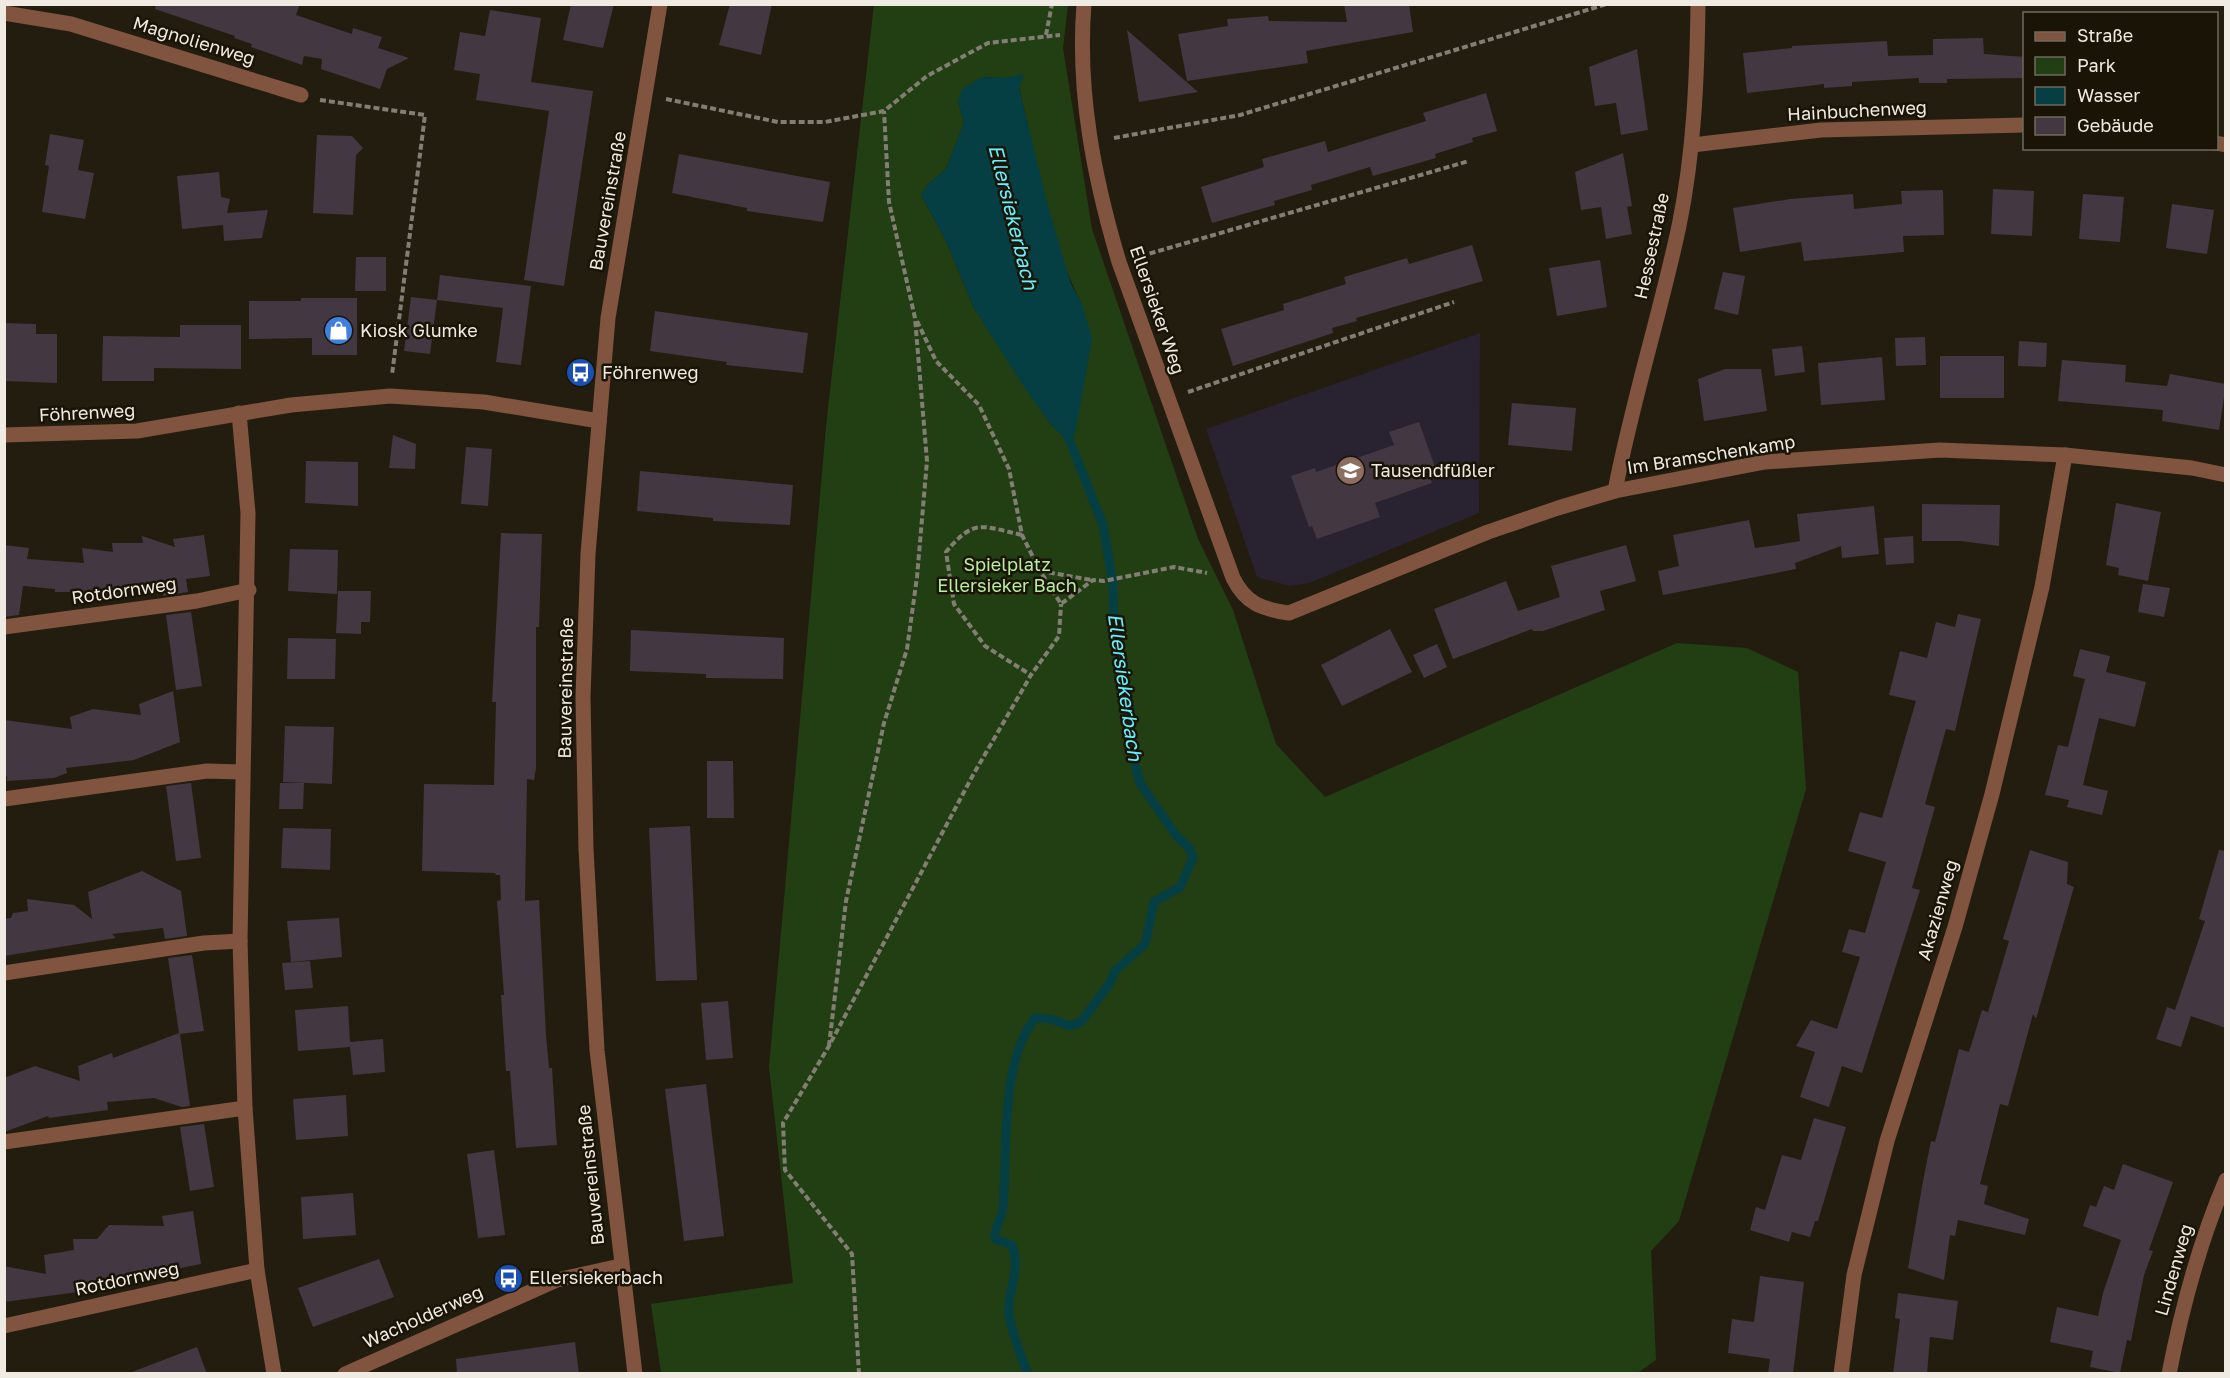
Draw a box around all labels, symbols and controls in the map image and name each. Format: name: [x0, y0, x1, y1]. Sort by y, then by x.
street label: Magnolienweg: [131, 11, 258, 69]
legend: [2023, 12, 2218, 150]
text: Straße: [2077, 24, 2133, 46]
text: Park: [2077, 54, 2116, 76]
text: Wasser: [2077, 84, 2140, 106]
street label: Hainbuchenweg: [1787, 95, 1927, 125]
text: Gebäude: [2077, 114, 2154, 136]
street label: Bauvereinstraße: [584, 129, 630, 272]
water label: Ellersiekerbach: [984, 142, 1044, 293]
street label: Hessestraße: [1629, 191, 1673, 301]
street label: Ellersieker Weg: [1126, 243, 1190, 377]
shop icon: Kiosk Glumke: [323, 315, 355, 347]
place label: Kiosk Glumke: [360, 319, 478, 341]
bus stop icon: Föhrenweg: [565, 357, 597, 389]
place label: Föhrenweg: [602, 361, 698, 383]
street label: Föhrenweg: [38, 398, 136, 426]
street label: Im Bramschenkamp: [1625, 430, 1797, 478]
school or university icon: Tausendfüßler: [1334, 455, 1366, 487]
place label: Tausendfüßler: [1371, 459, 1495, 481]
park label: Spielplatz Ellersieker Bach: [937, 553, 1077, 596]
street label: Rotdornweg: [70, 572, 178, 608]
water label: Ellersiekerbach: [1104, 611, 1148, 763]
street label: Bauvereinstraße: [553, 617, 577, 759]
street label: Akazienweg: [1912, 857, 1962, 962]
street label: Bauvereinstraße: [572, 1104, 608, 1246]
street label: Lindenweg: [2149, 1221, 2197, 1318]
street label: Rotdornweg: [73, 1256, 181, 1300]
bus stop icon: Ellersiekerbach: [492, 1262, 524, 1294]
place label: Ellersiekerbach: [529, 1266, 663, 1288]
street label: Wacholderweg: [359, 1280, 486, 1352]

